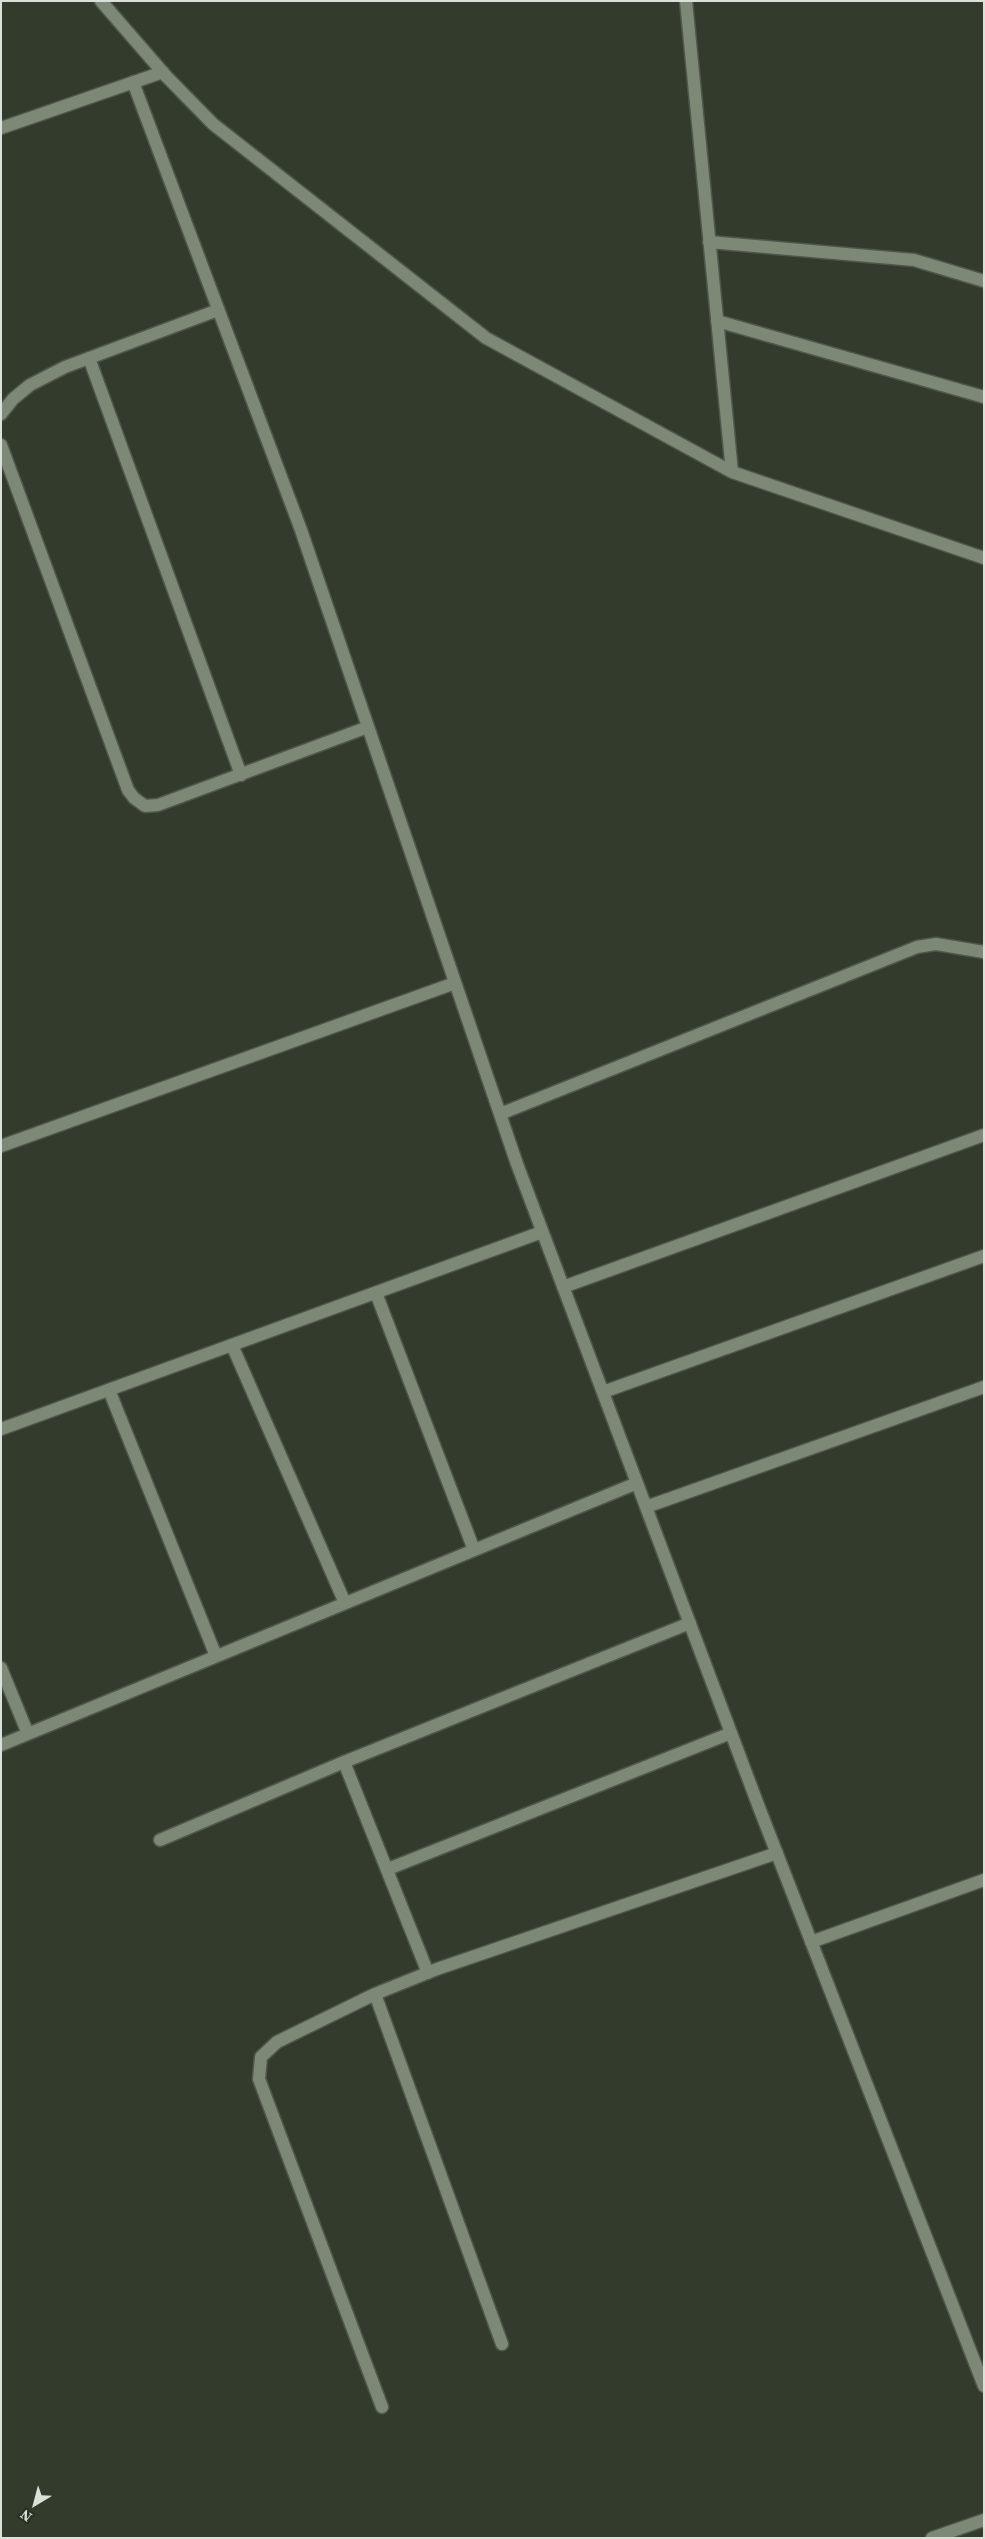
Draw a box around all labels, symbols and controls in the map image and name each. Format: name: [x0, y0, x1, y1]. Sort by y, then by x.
north arrow: [10, 2479, 60, 2529]
text: N: [16, 2505, 36, 2527]

